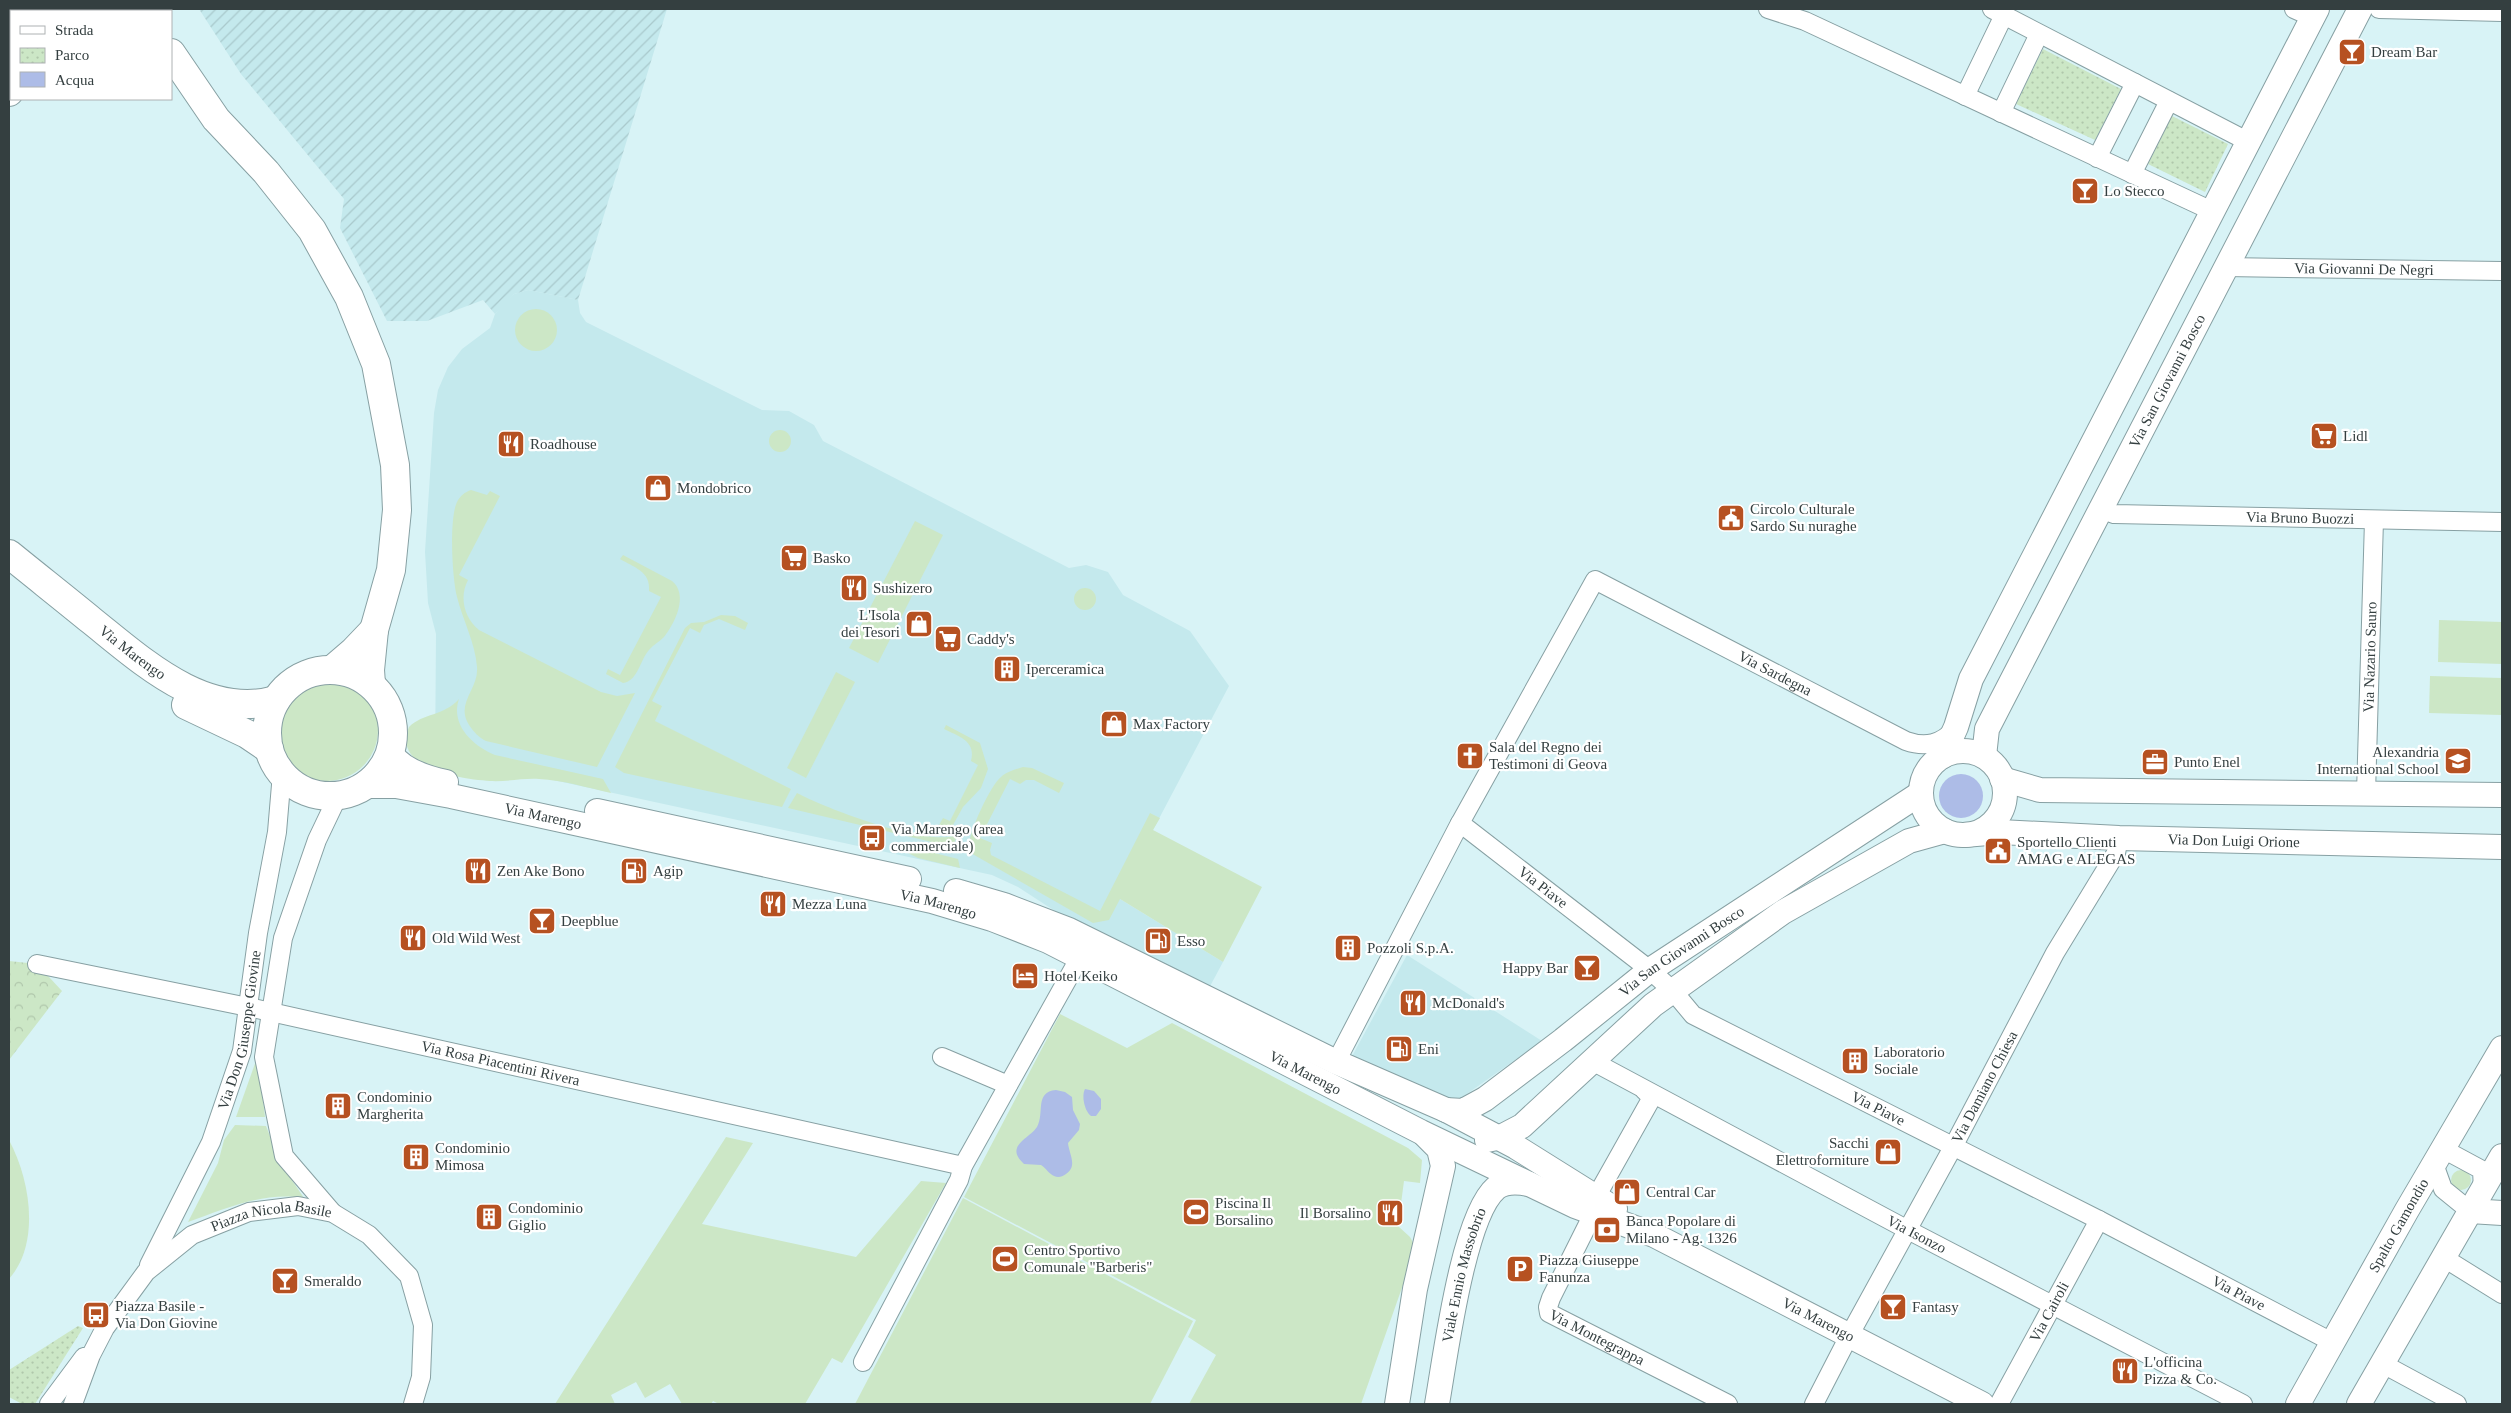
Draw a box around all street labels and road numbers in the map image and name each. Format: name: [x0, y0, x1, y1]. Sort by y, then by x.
street label: Via Giovanni De Negri: [2294, 260, 2434, 278]
street label: Via San Giovanni Bosco: [2126, 312, 2208, 450]
street label: Via Bruno Buozzi: [2246, 509, 2354, 527]
street label: Via Nazario Sauro: [2360, 601, 2380, 713]
street label: Via Marengo: [96, 622, 169, 683]
street label: Via Sardegna: [1736, 648, 1815, 699]
street label: Via Marengo: [503, 800, 583, 832]
street label: Via Don Luigi Orione: [2167, 831, 2300, 850]
street label: Via Piave: [1515, 863, 1571, 911]
street label: Via Marengo: [898, 886, 978, 922]
street label: Via San Giovanni Bosco: [1616, 903, 1747, 1000]
street label: Via Don Giuseppe Giovine: [215, 949, 264, 1112]
street label: Via Damiano Chiesa: [1949, 1028, 2021, 1146]
street label: Via Rosa Piacentini Rivera: [420, 1038, 582, 1089]
street label: Via Marengo: [1267, 1048, 1344, 1098]
street label: Via Piave: [1849, 1088, 1908, 1129]
street label: Spalto Gamondio: [2366, 1176, 2432, 1275]
street label: Piazza Nicola Basile: [208, 1198, 333, 1235]
street label: Viale Ennio Massobrio: [1439, 1205, 1489, 1343]
street label: Via Isonzo: [1884, 1212, 1949, 1256]
street label: Via Piave: [2209, 1273, 2268, 1314]
street label: Via Cairoli: [2026, 1279, 2072, 1345]
street label: Via Marengo: [1780, 1295, 1857, 1345]
street label: Via Montegrappa: [1547, 1306, 1647, 1368]

